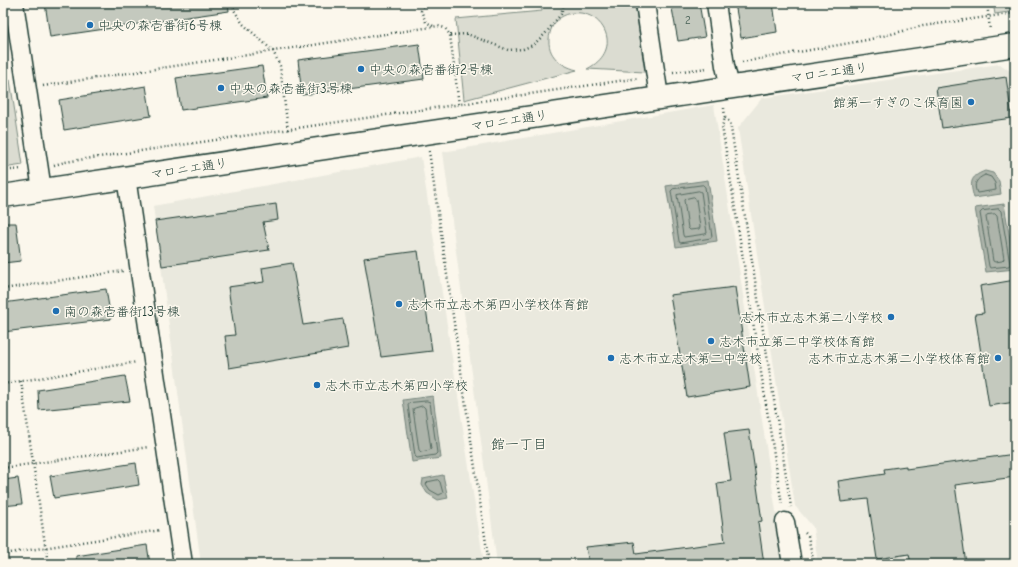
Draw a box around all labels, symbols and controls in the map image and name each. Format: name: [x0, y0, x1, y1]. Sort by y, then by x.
house number: 2: [685, 14, 691, 27]
place label: 中央の森壱番街6号棟: [98, 18, 222, 33]
marker: 中央の森壱番街6号棟: [85, 20, 95, 30]
street label: マロニエ通り: [789, 60, 869, 85]
place label: 中央の森壱番街2号棟: [369, 62, 493, 77]
marker: 中央の森壱番街2号棟: [356, 64, 366, 74]
place label: 中央の森壱番街3号棟: [229, 81, 353, 96]
marker: 中央の森壱番街3号棟: [216, 83, 226, 93]
place label: 館第一すぎのこ保育園: [833, 95, 963, 110]
marker: 館第一すぎのこ保育園: [966, 97, 976, 107]
street label: マロニエ通り: [469, 107, 549, 134]
street label: マロニエ通り: [149, 155, 229, 182]
place label: 志木市立志木第四小学校体育館: [407, 297, 589, 312]
marker: 志木市立志木第四小学校体育館: [394, 299, 404, 309]
place label: 南の森壱番街13号棟: [64, 304, 180, 319]
marker: 南の森壱番街13号棟: [51, 306, 61, 316]
place label: 志木市立志木第二小学校: [740, 310, 883, 325]
marker: 志木市立志木第二小学校: [886, 312, 896, 322]
place label: 志木市立第二中学校体育館: [719, 334, 875, 349]
marker: 志木市立第二中学校体育館: [706, 336, 716, 346]
place label: 志木市立志木第二中学校: [619, 351, 762, 366]
place label: 志木市立志木第二小学校体育館: [808, 351, 990, 366]
marker: 志木市立志木第二中学校: [606, 353, 616, 363]
marker: 志木市立志木第二小学校体育館: [993, 353, 1003, 363]
place label: 志木市立志木第四小学校: [325, 378, 468, 393]
marker: 志木市立志木第四小学校: [312, 380, 322, 390]
district label: 館一丁目: [491, 436, 547, 453]

